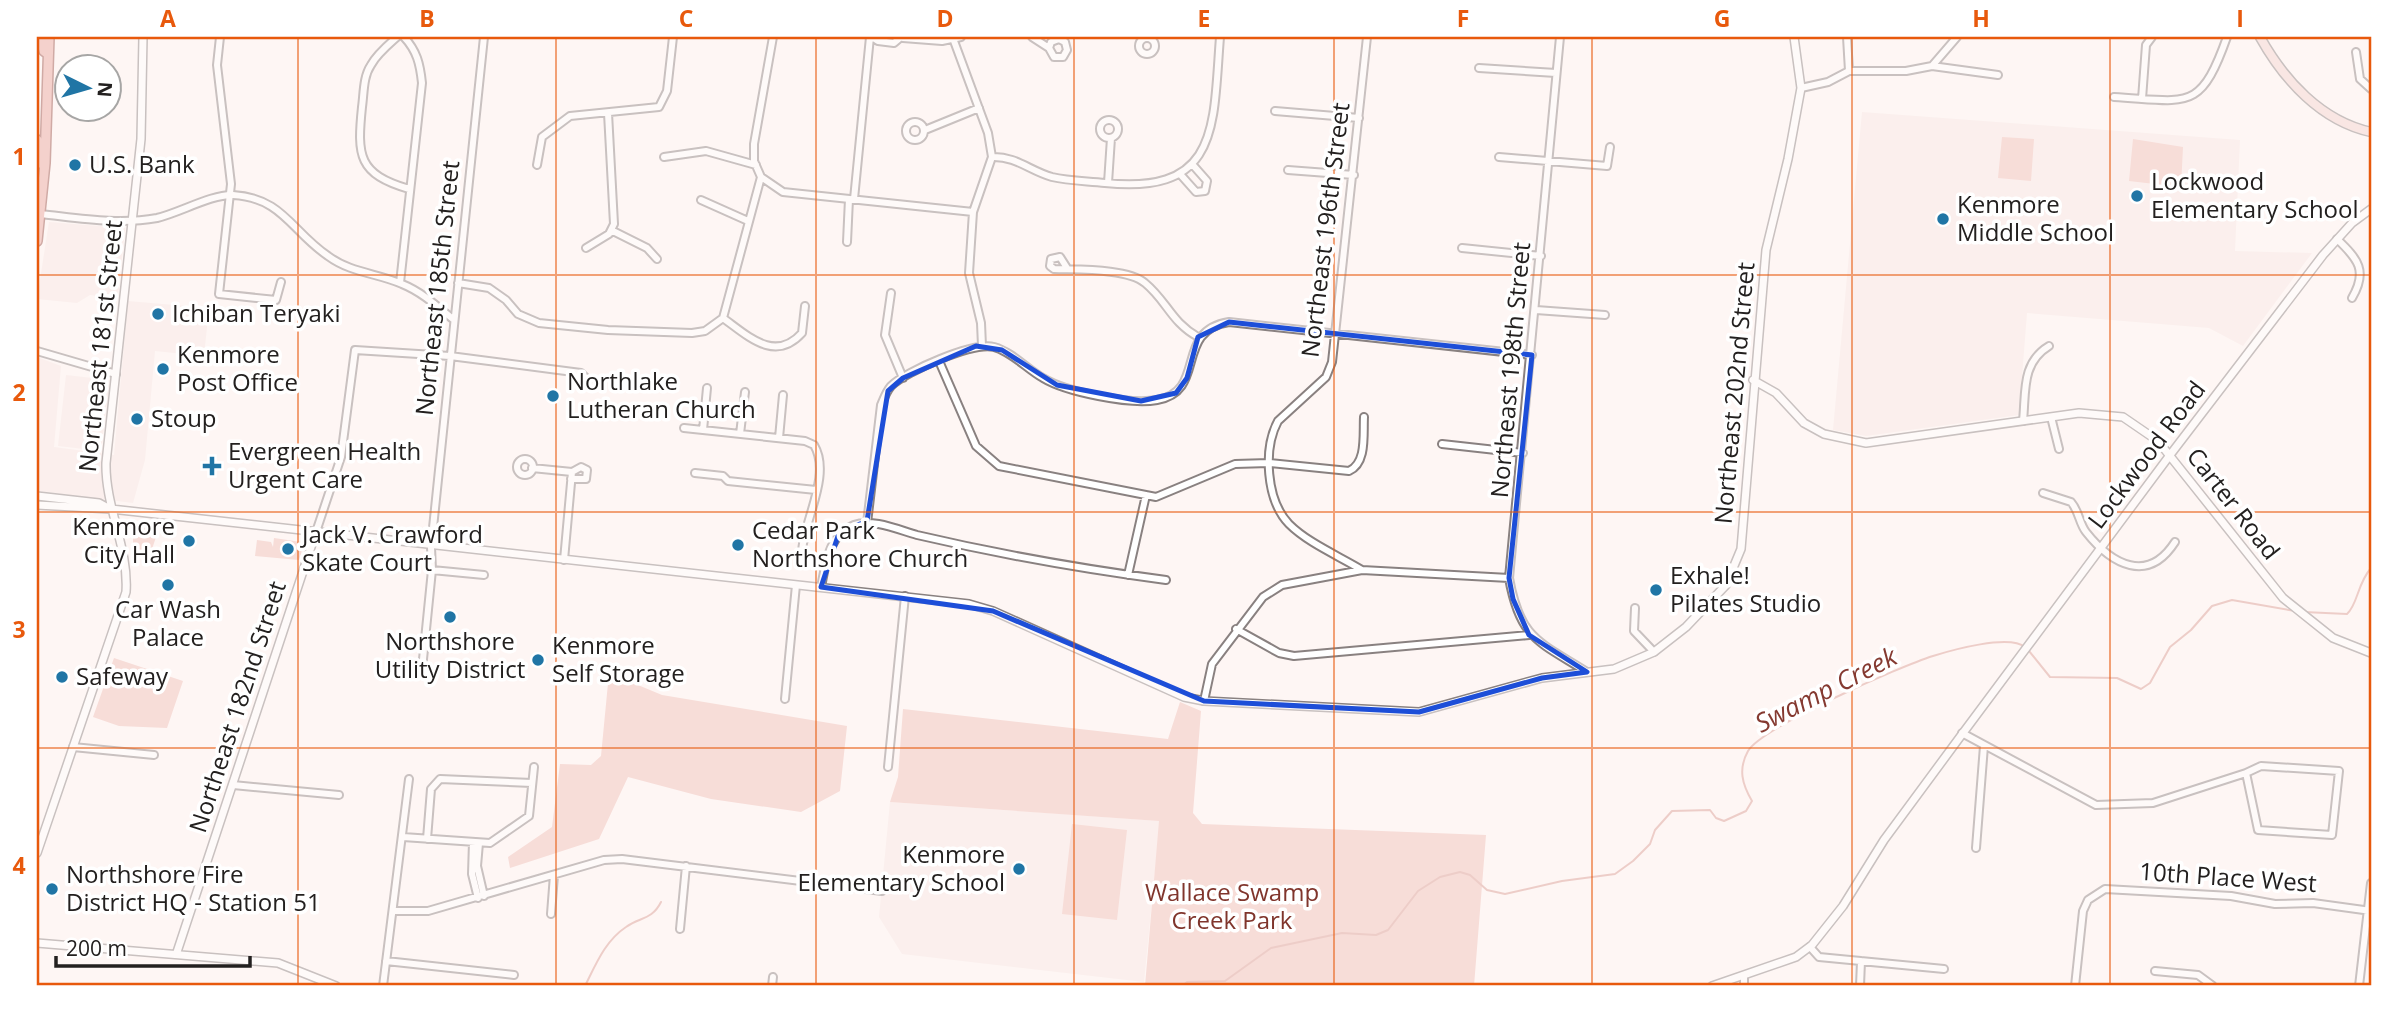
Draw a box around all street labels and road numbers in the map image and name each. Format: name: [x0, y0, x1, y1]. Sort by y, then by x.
street label: Northeast 196th Street: [1293, 101, 1357, 359]
street label: Northeast 185th Street: [407, 159, 466, 417]
street label: Northeast 181st Street: [70, 218, 129, 473]
street label: Northeast 198th Street: [1482, 241, 1537, 499]
street label: Northeast 202nd Street: [1706, 261, 1761, 525]
street label: Lockwood Road: [2079, 374, 2212, 535]
street label: Carter Road: [2180, 440, 2288, 566]
street label: Northeast 182nd Street: [180, 577, 293, 836]
street label: 10th Place West: [2138, 854, 2318, 899]

